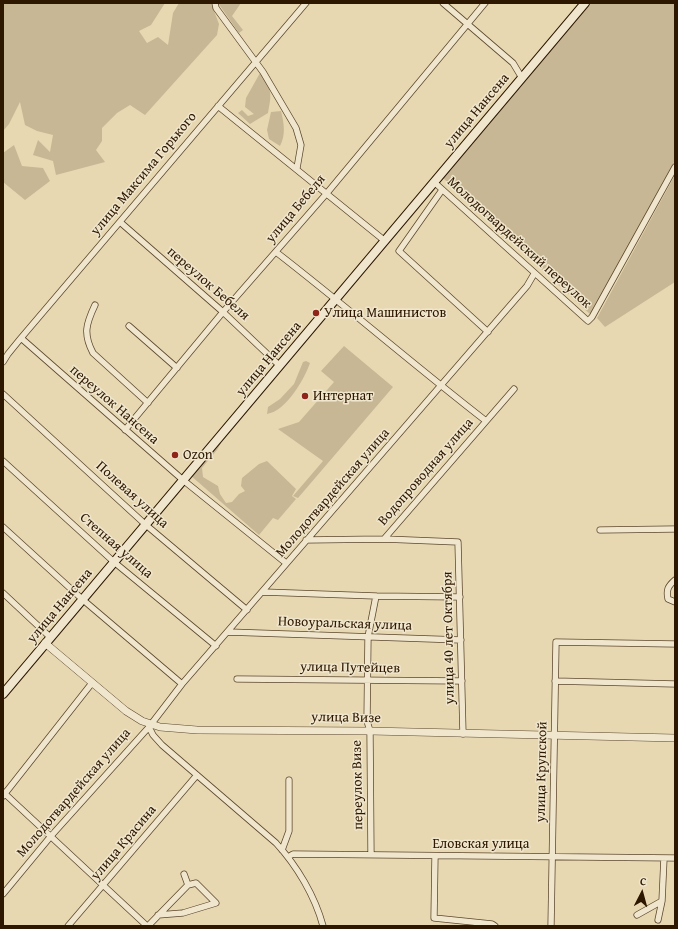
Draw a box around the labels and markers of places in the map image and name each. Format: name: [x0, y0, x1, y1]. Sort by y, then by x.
place label: Улица Машинистов: [324, 305, 446, 321]
marker: Улица Машинистов: [311, 308, 321, 318]
place label: Интернат: [313, 388, 373, 404]
marker: Интернат: [300, 391, 310, 401]
place label: Ozon: [183, 447, 213, 463]
marker: Ozon: [170, 450, 180, 460]

